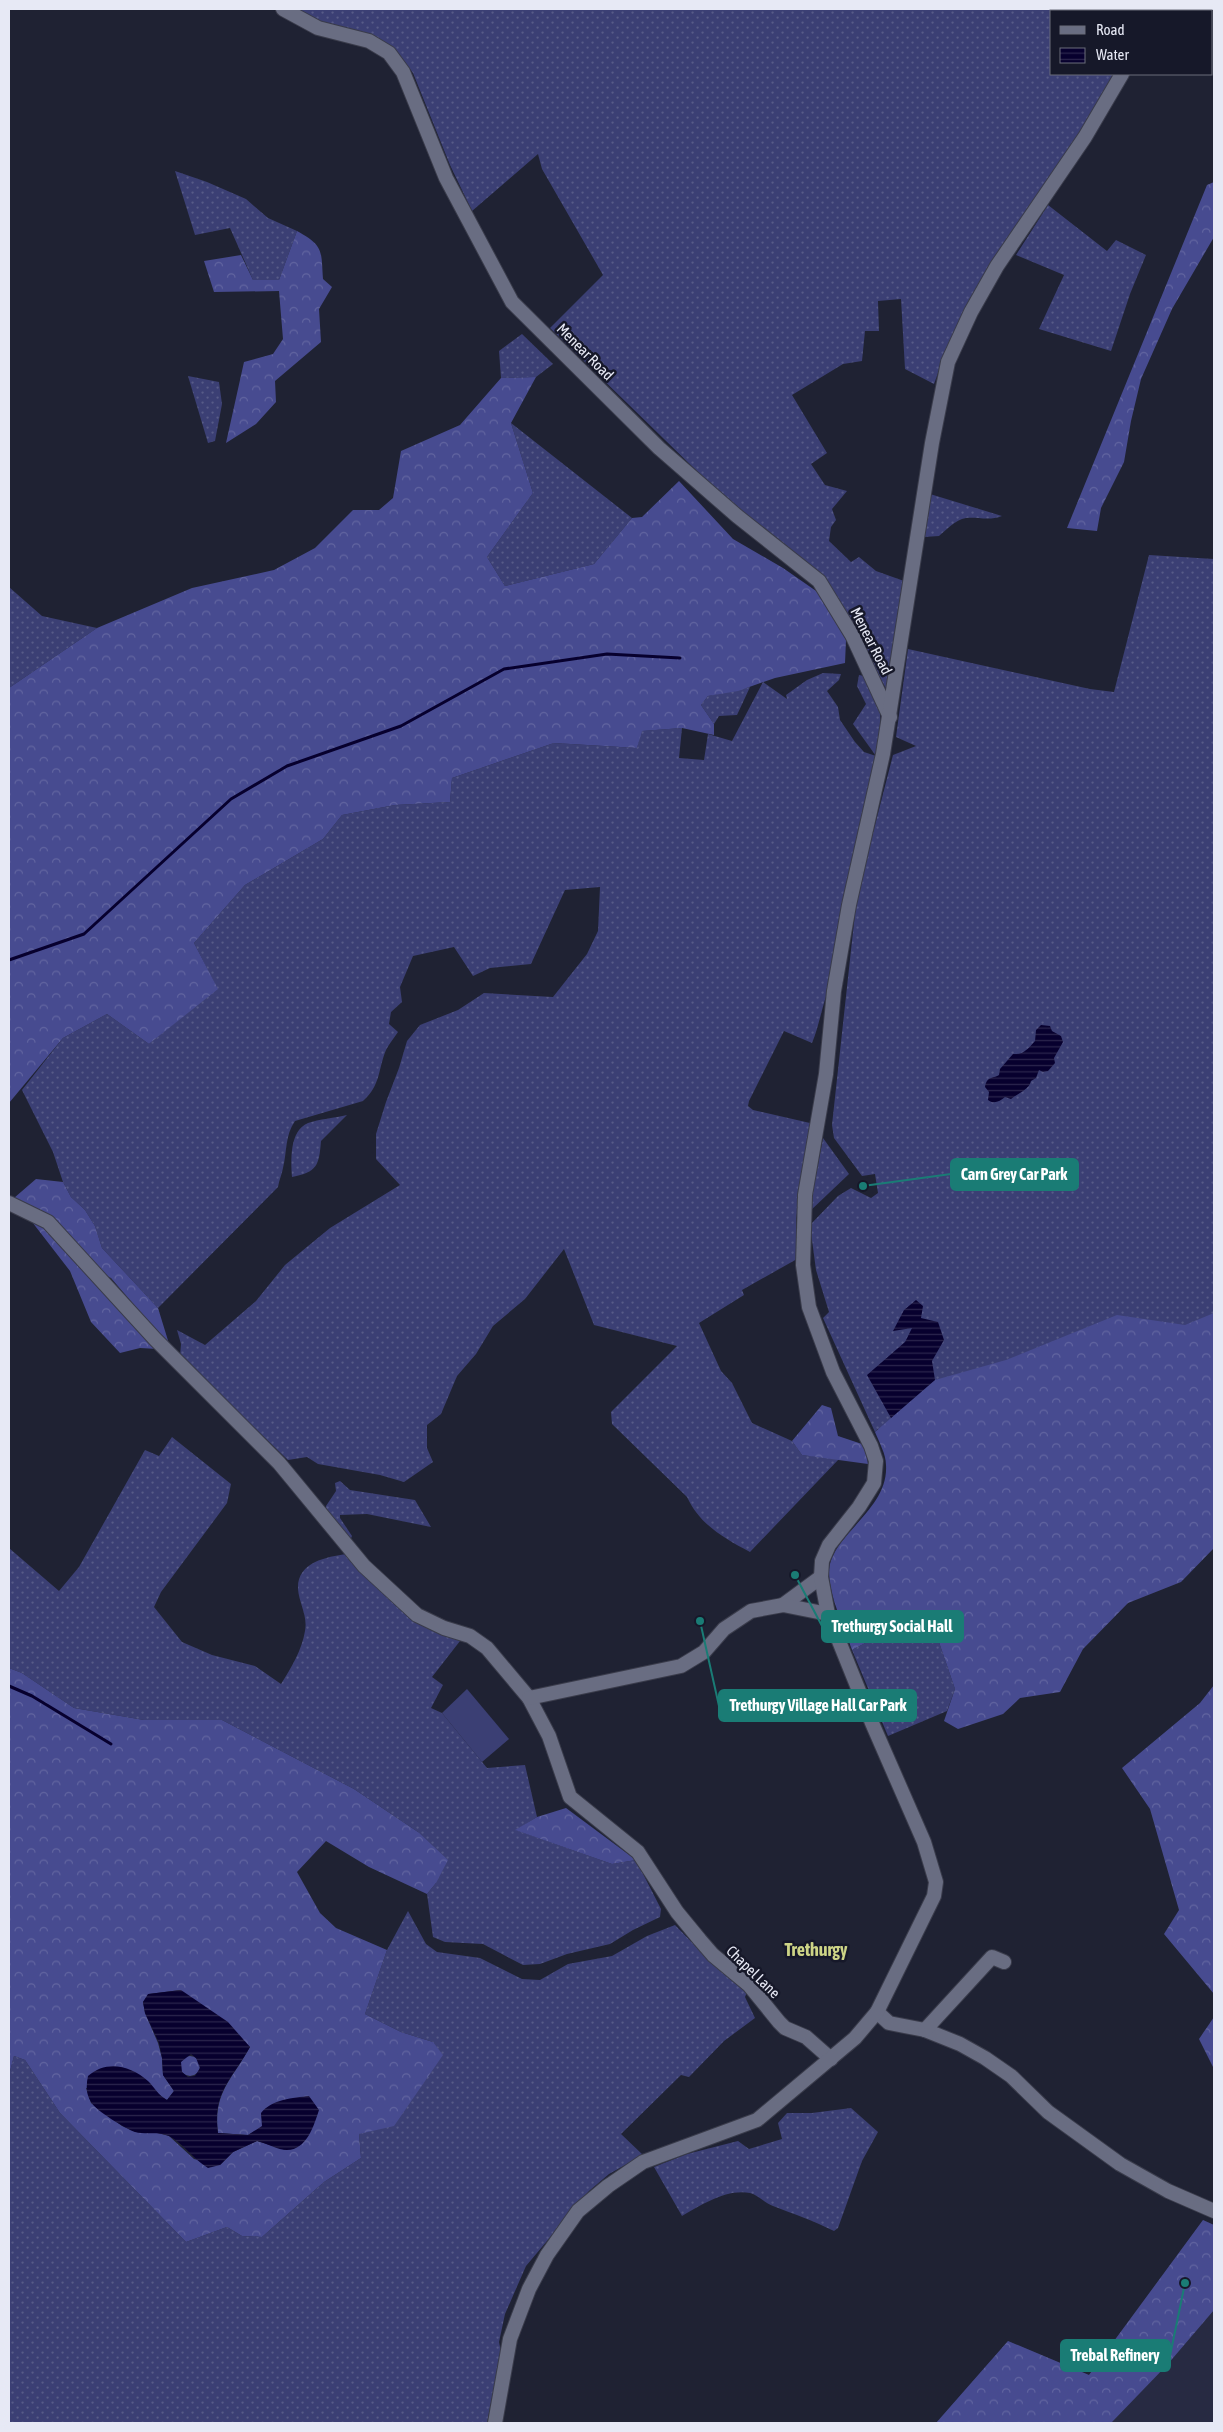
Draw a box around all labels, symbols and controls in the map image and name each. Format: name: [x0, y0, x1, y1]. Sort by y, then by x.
legend: [1050, 10, 1213, 75]
text: Road: [1096, 21, 1125, 38]
text: Water: [1096, 46, 1129, 63]
street label: Menear Road: [554, 320, 617, 383]
street label: Menear Road: [847, 604, 896, 677]
callout: Carn Grey Car Park: [951, 1159, 1078, 1190]
text: Carn Grey Car Park: [961, 1165, 1068, 1183]
callout: Trethurgy Social Hall: [822, 1611, 963, 1642]
text: Trethurgy Social Hall: [832, 1617, 953, 1635]
callout: Trethurgy Village Hall Car Park: [719, 1690, 916, 1721]
text: Trethurgy Village Hall Car Park: [729, 1696, 908, 1714]
district label: Trethurgy: [785, 1939, 848, 1960]
street label: Chapel Lane: [723, 1942, 784, 2001]
callout: Trebal Refinery: [1061, 2340, 1170, 2371]
text: Trebal Refinery: [1070, 2346, 1160, 2364]

